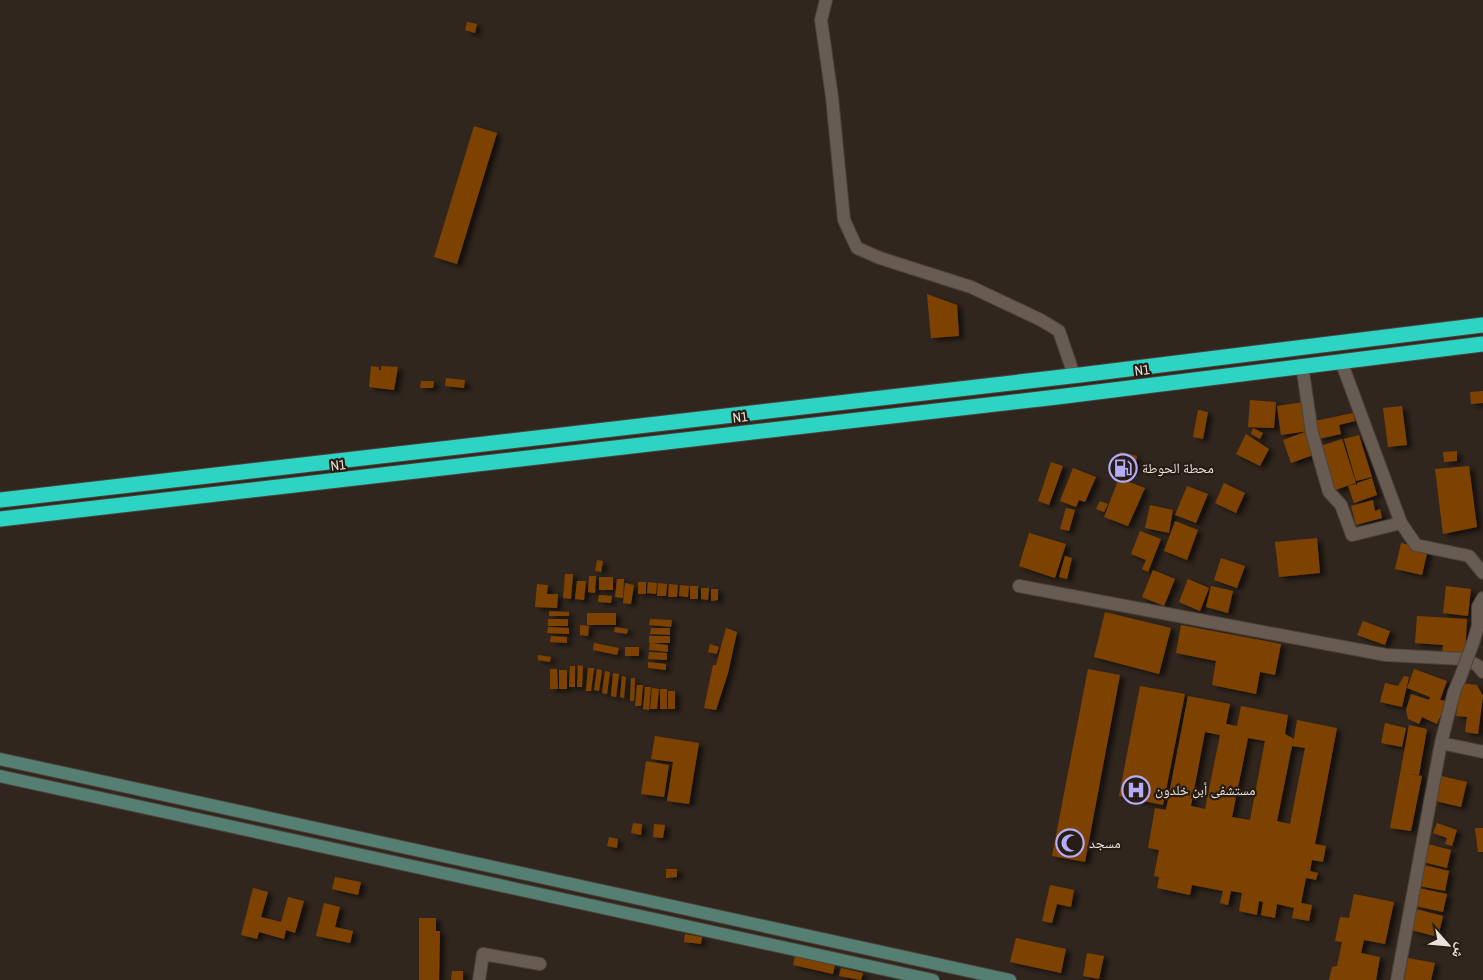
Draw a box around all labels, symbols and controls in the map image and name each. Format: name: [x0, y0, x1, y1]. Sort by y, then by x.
street label: N1: [1134, 360, 1151, 380]
street label: N1: [732, 407, 749, 427]
fuel station icon: محطة الحوطة: [1108, 453, 1138, 483]
street label: N1: [330, 455, 347, 475]
place label: محطة الحوطة: [1142, 459, 1214, 477]
hospital icon: مستشفى أبن خلدون: [1121, 775, 1151, 805]
place label: مستشفى أبن خلدون: [1155, 781, 1256, 799]
mosque icon: مسجد: [1055, 828, 1085, 858]
place label: مسجد: [1089, 834, 1121, 852]
north arrow: [1423, 920, 1473, 970]
text: ش: [1448, 940, 1471, 962]

